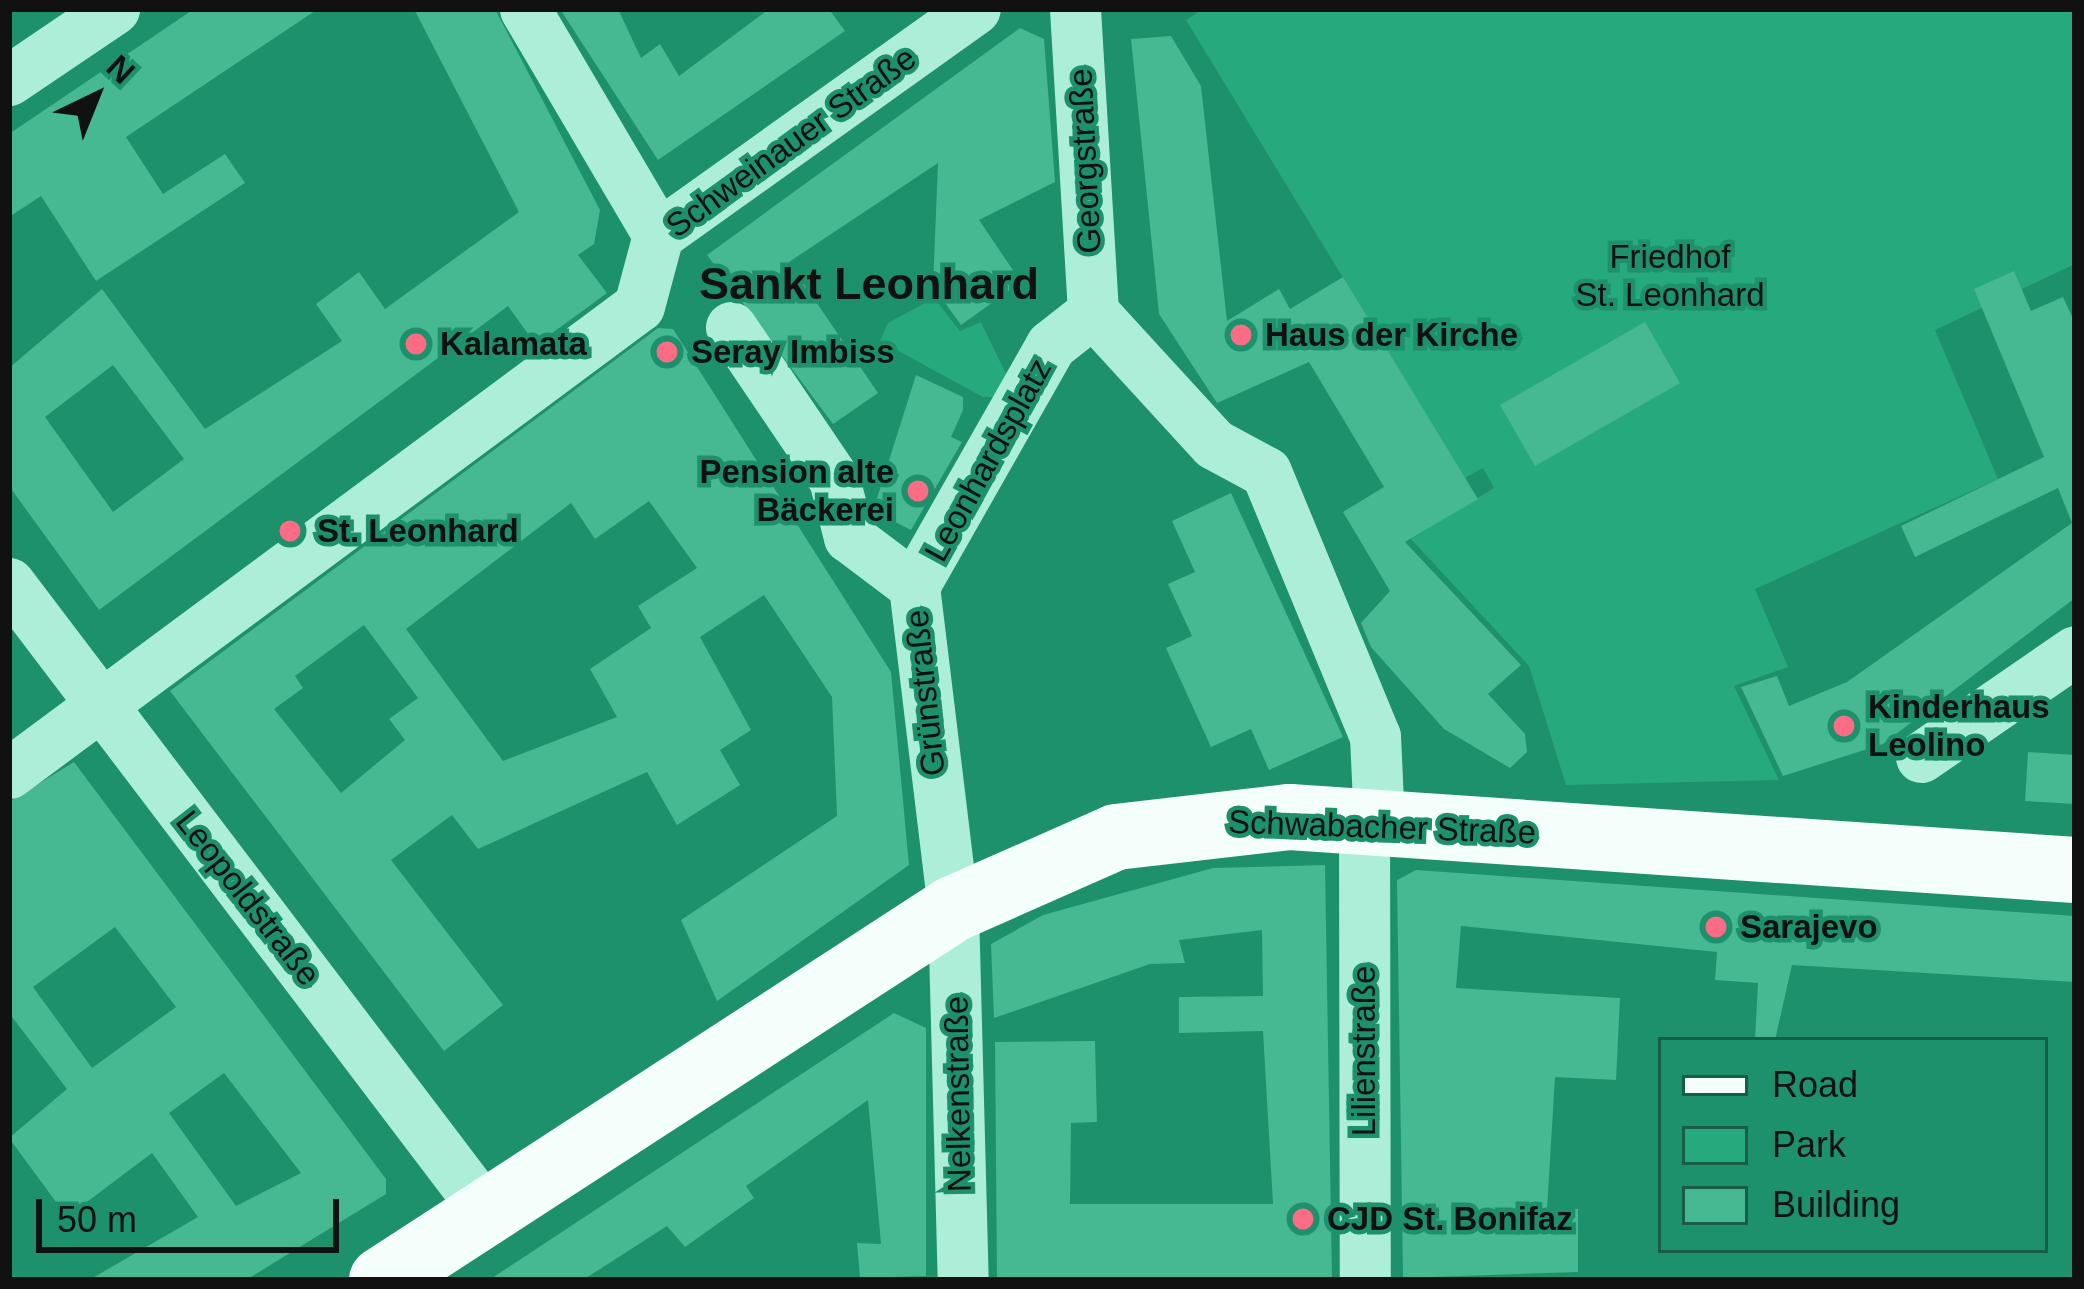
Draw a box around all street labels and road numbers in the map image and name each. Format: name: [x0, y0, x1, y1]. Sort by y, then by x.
street label: Schweinauer Straße: [658, 38, 924, 246]
street label: Georgstraße: [1060, 67, 1110, 255]
street label: Leonhardsplatz: [916, 352, 1060, 568]
street label: Grünstraße: [897, 608, 953, 778]
street label: Schwabacher Straße: [1227, 802, 1537, 852]
street label: Leopoldstraße: [167, 803, 329, 993]
street label: Lilienstraße: [1344, 966, 1384, 1136]
street label: Nelkenstraße: [936, 996, 980, 1192]

